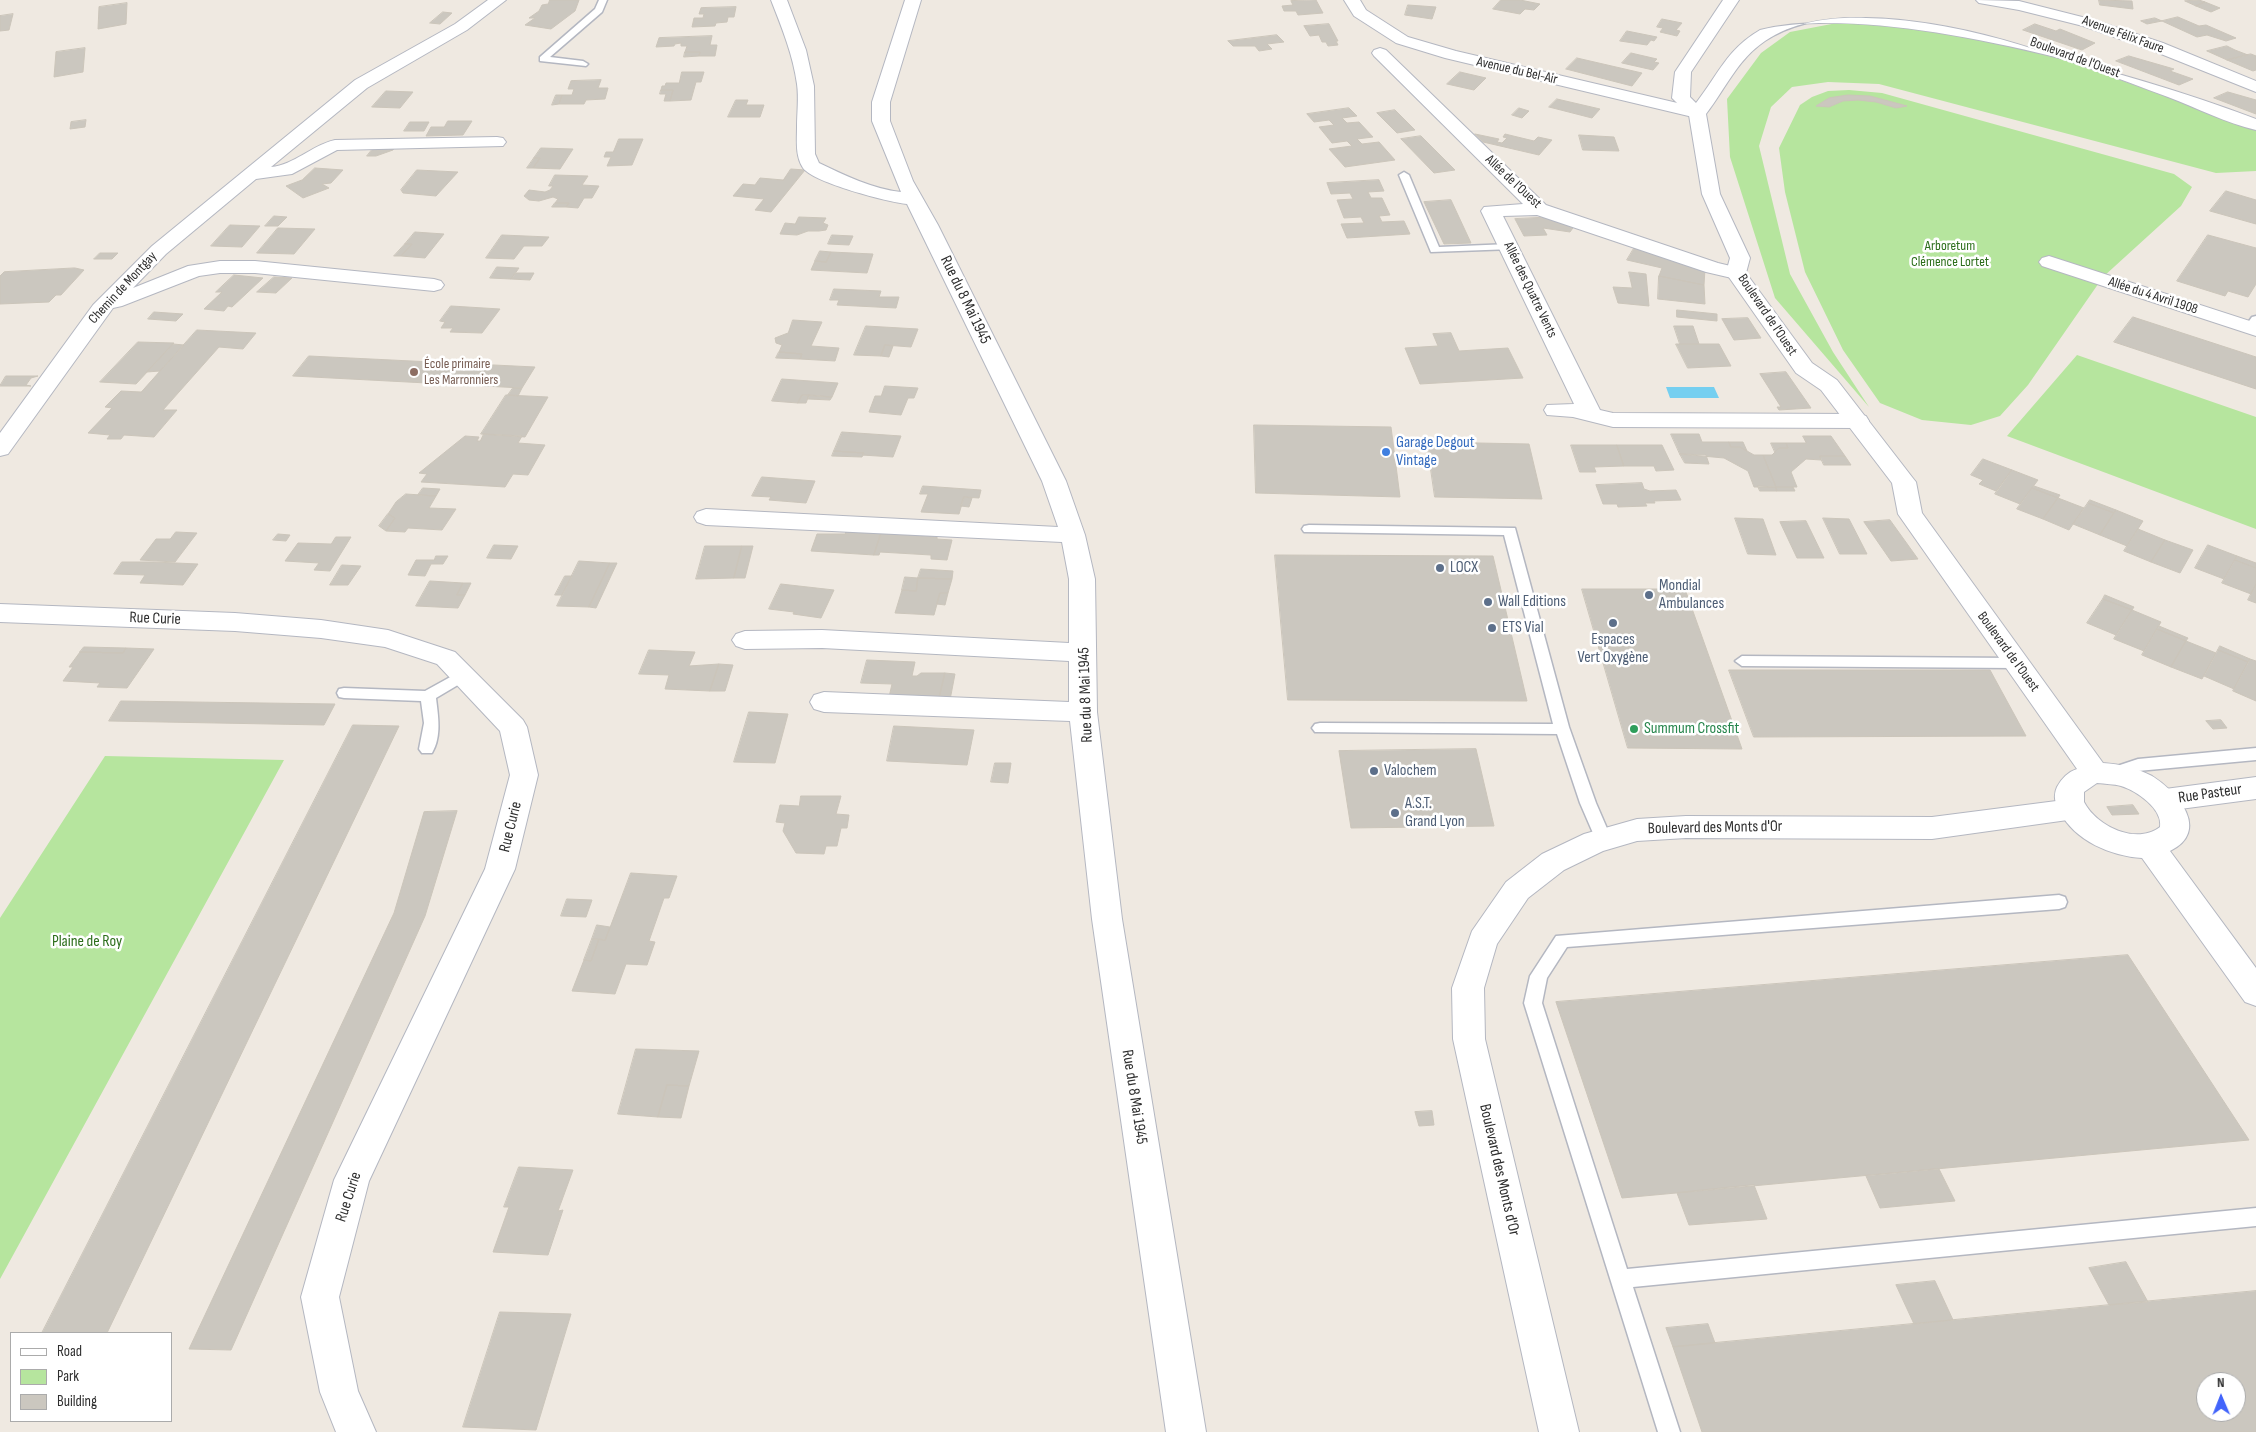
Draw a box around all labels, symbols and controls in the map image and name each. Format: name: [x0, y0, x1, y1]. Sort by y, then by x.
street label: Avenue Félix Faure: [2080, 12, 2166, 58]
street label: Boulevard de l'Ouest: [2028, 34, 2122, 82]
street label: Avenue du Bel-Air: [1475, 54, 1559, 88]
street label: Allée de l'Ouest: [1481, 152, 1545, 212]
park label: Arboretum Clémence Lortet: [1911, 238, 1989, 270]
street label: Allée des Quatre Vents: [1500, 239, 1560, 341]
street label: Chemin de Montgay: [85, 248, 161, 328]
street label: Rue du 8 Mai 1945: [935, 253, 995, 347]
street label: Boulevard de l'Ouest: [1734, 271, 1800, 359]
street label: Allée du 4 Avril 1908: [2106, 274, 2200, 318]
place label: École primaire Les Marronniers: [424, 356, 498, 388]
marker: École primaire Les Marronniers: [408, 366, 420, 378]
place label: Garage Degout Vintage: [1396, 433, 1475, 471]
marker: Garage Degout Vintage: [1380, 446, 1392, 458]
place label: LOCX: [1450, 558, 1478, 578]
marker: LOCX: [1434, 562, 1446, 574]
place label: Mondial Ambulances: [1659, 576, 1724, 614]
marker: Mondial Ambulances: [1643, 589, 1655, 601]
place label: Wall Editions: [1498, 592, 1566, 612]
marker: Wall Editions: [1482, 596, 1494, 608]
street label: Rue Curie: [129, 609, 181, 629]
street label: Boulevard de l'Ouest: [1973, 609, 2043, 695]
marker: Espaces Vert Oxygène: [1607, 617, 1619, 629]
place label: ETS Vial: [1502, 618, 1544, 638]
marker: ETS Vial: [1486, 622, 1498, 634]
place label: Espaces Vert Oxygène: [1577, 630, 1649, 668]
street label: Rue du 8 Mai 1945: [1075, 647, 1097, 743]
place label: Summum Crossfit: [1644, 719, 1739, 739]
marker: Summum Crossfit: [1628, 723, 1640, 735]
place label: Valochem: [1384, 761, 1436, 781]
marker: Valochem: [1368, 765, 1380, 777]
street label: Rue Pasteur: [2177, 780, 2243, 808]
place label: A.S.T. Grand Lyon: [1405, 794, 1465, 832]
street label: Rue Curie: [495, 800, 527, 854]
marker: A.S.T. Grand Lyon: [1389, 807, 1401, 819]
street label: Boulevard des Monts d'Or: [1648, 817, 1782, 839]
park label: Plaine de Roy: [52, 932, 122, 952]
street label: Rue du 8 Mai 1945: [1117, 1048, 1151, 1146]
street label: Boulevard des Monts d'Or: [1475, 1102, 1523, 1238]
street label: Rue Curie: [332, 1170, 366, 1224]
legend: [10, 1332, 172, 1422]
text: Road: [57, 1342, 82, 1361]
text: Park: [57, 1367, 79, 1386]
north arrow: [2196, 1372, 2246, 1422]
text: N: [2217, 1374, 2225, 1391]
text: Building: [57, 1392, 97, 1411]

